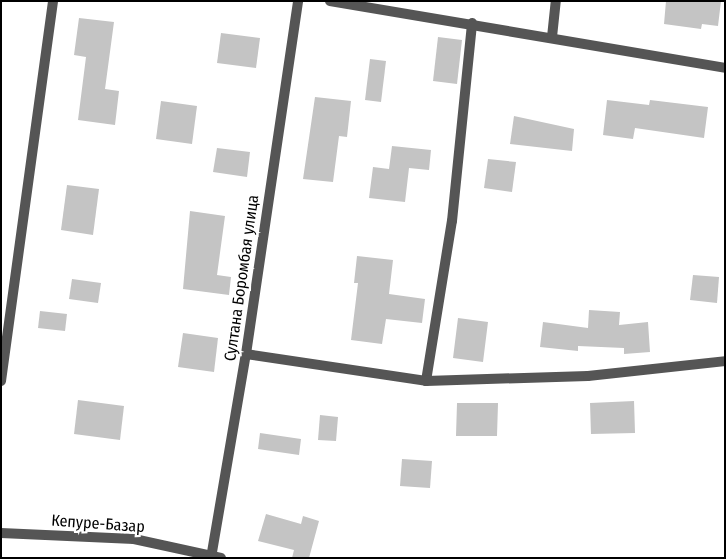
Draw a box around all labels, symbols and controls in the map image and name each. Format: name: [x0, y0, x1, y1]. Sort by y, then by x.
street label: Султана Боромбая улица: [221, 194, 263, 362]
street label: Кепуре-Базар: [51, 511, 145, 537]

